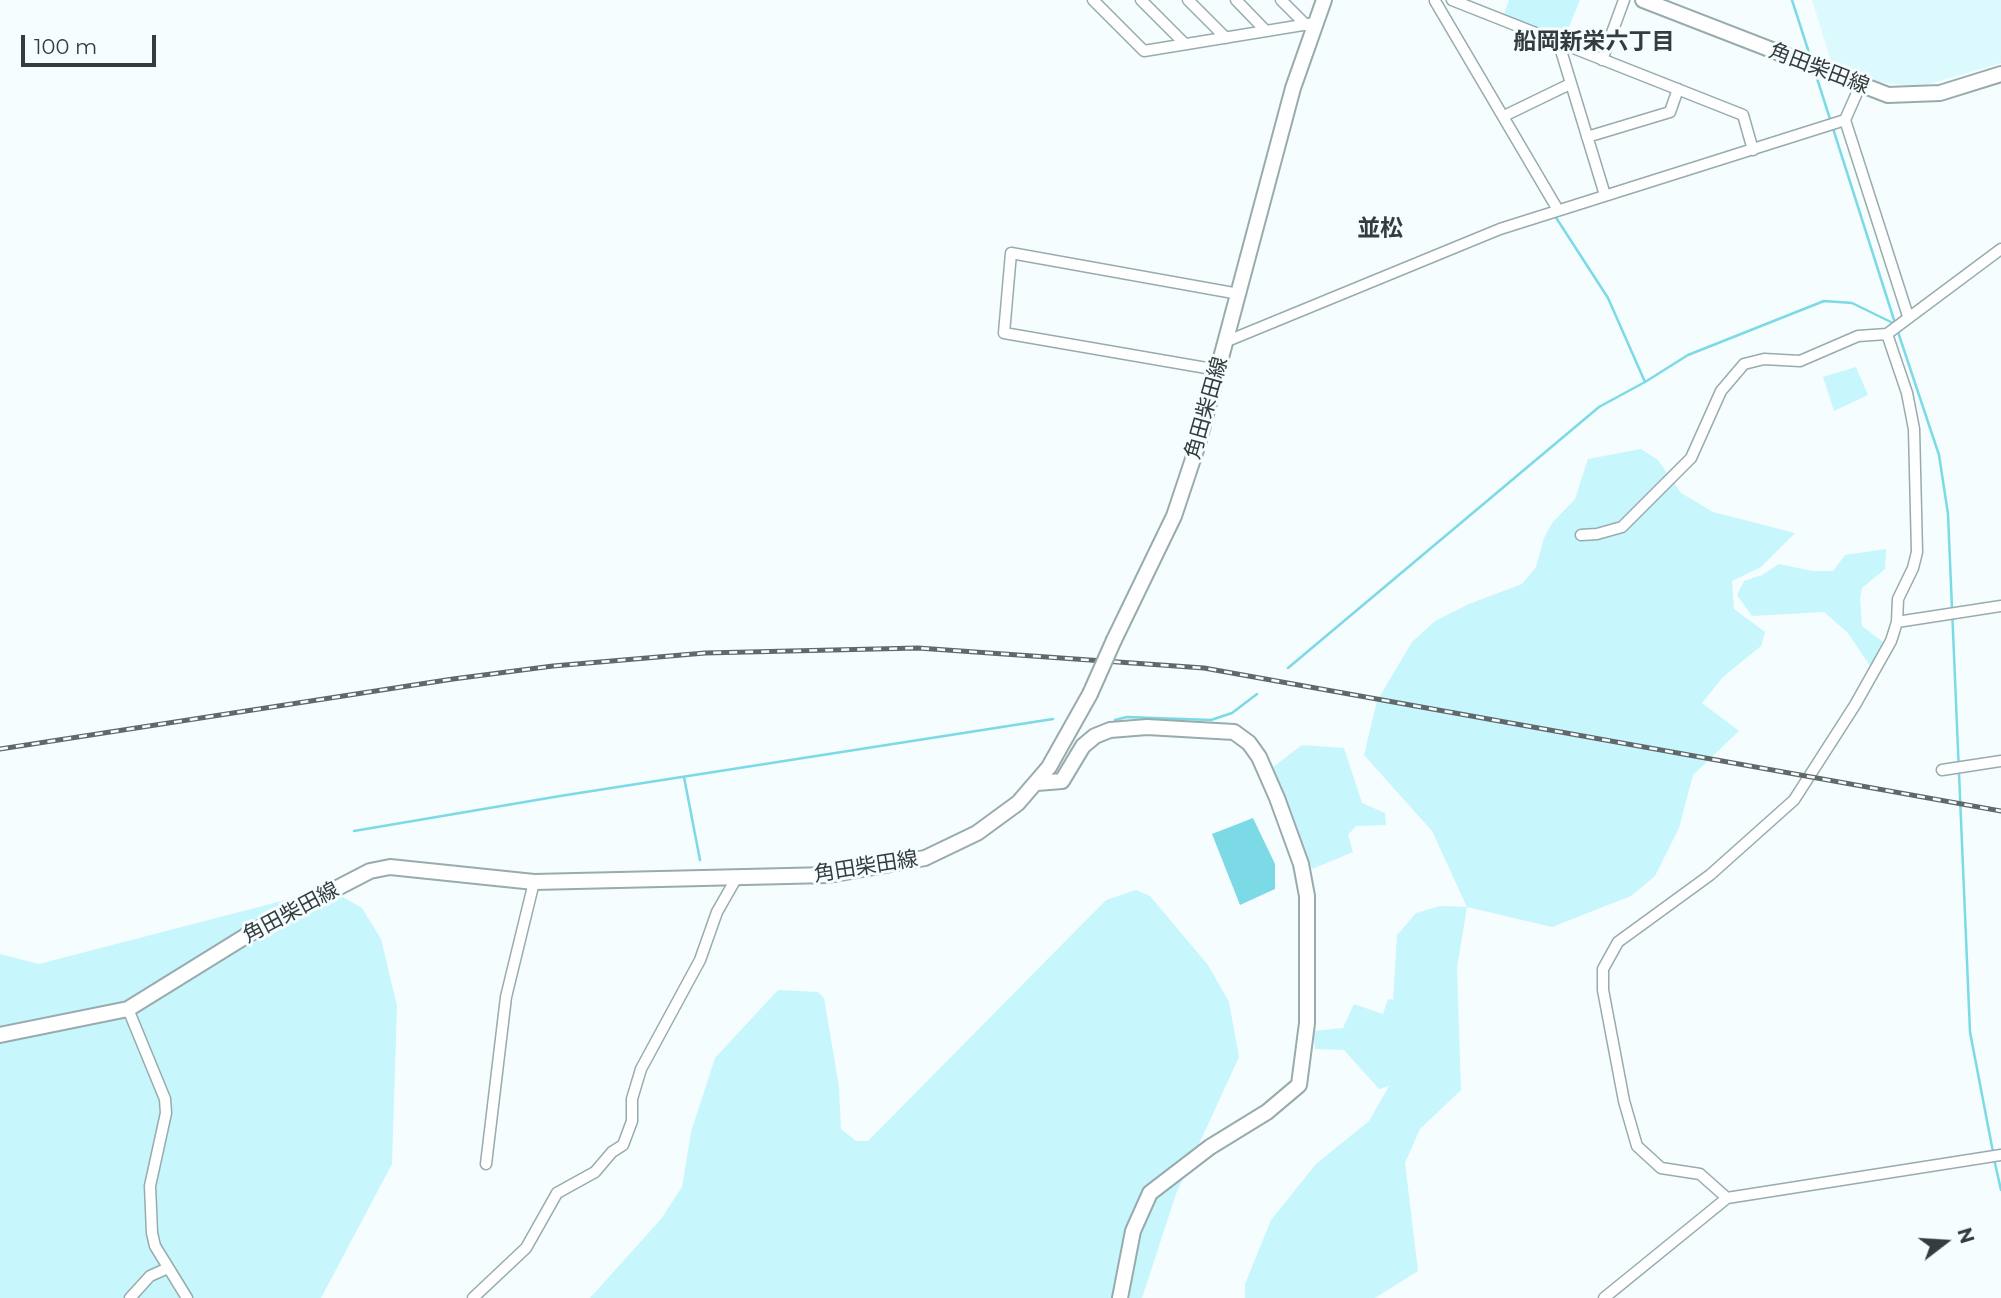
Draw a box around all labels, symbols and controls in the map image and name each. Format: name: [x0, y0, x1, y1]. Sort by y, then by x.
scale bar: [24, 21, 159, 65]
district label: 船岡新栄六丁目: [1514, 28, 1674, 56]
text: 100 m: [34, 34, 97, 59]
street label: 角田柴田線: [1765, 38, 1873, 100]
district label: 並松: [1357, 215, 1403, 243]
street label: 角田柴田線: [1180, 354, 1234, 462]
street label: 角田柴田線: [812, 846, 920, 888]
street label: 角田柴田線: [239, 877, 343, 949]
north arrow: [1910, 1207, 1980, 1277]
text: N: [1952, 1225, 1979, 1246]

